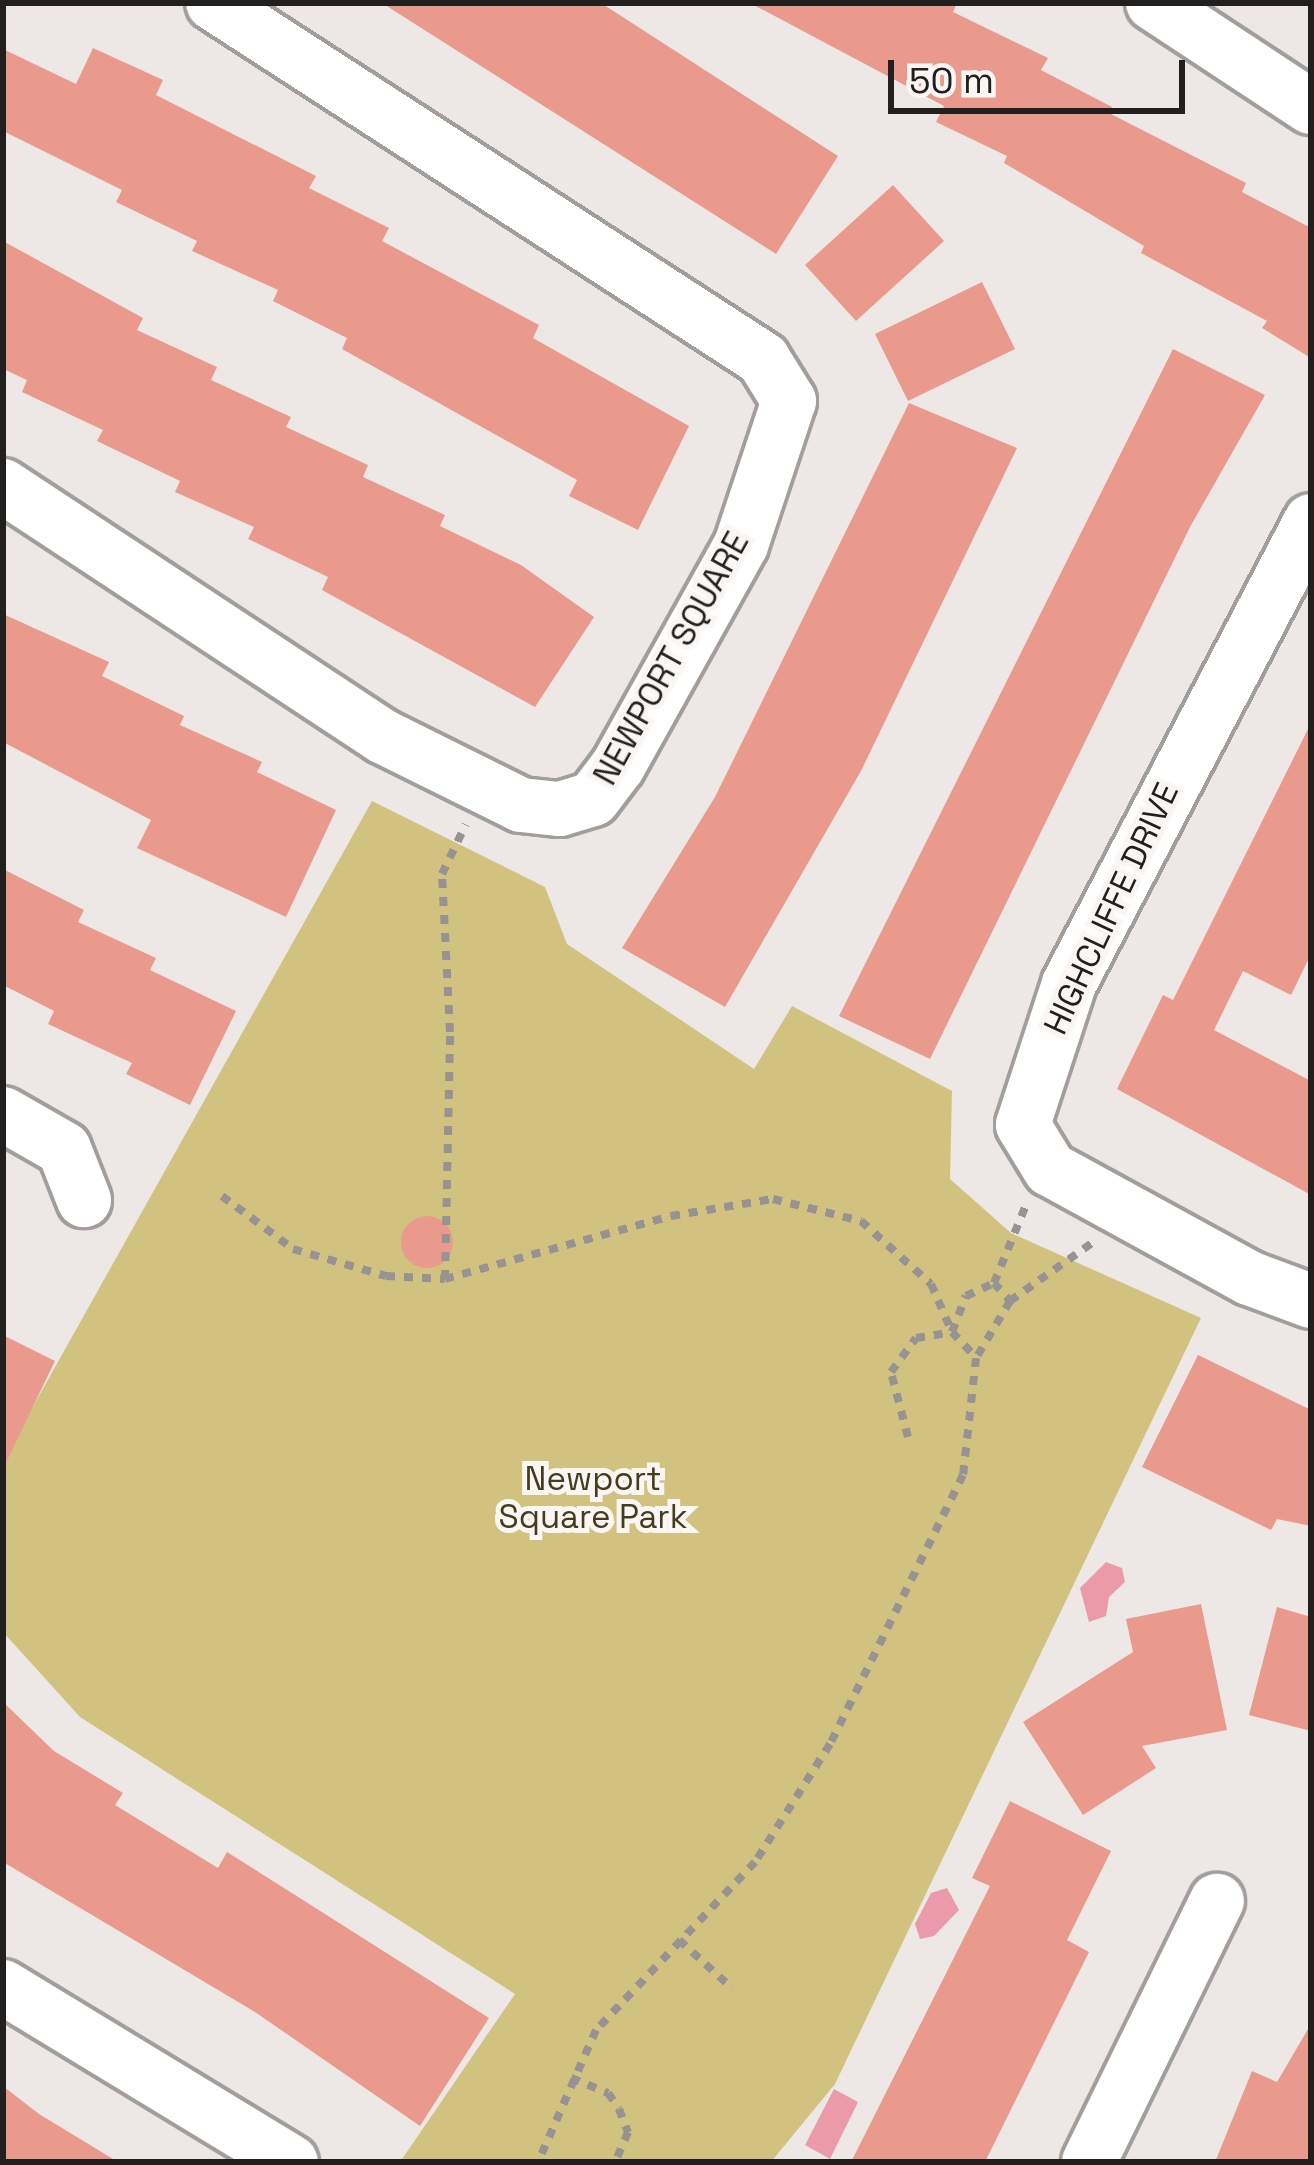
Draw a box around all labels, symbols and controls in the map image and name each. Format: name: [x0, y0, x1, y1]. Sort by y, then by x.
scale bar: [894, 36, 1191, 110]
text: 50 m: [909, 58, 994, 104]
street label: NEWPORT SQUARE: [586, 525, 758, 793]
street label: HIGHCLIFFE DRIVE: [1036, 777, 1188, 1041]
park label: Newport Square Park: [498, 1460, 688, 1538]

